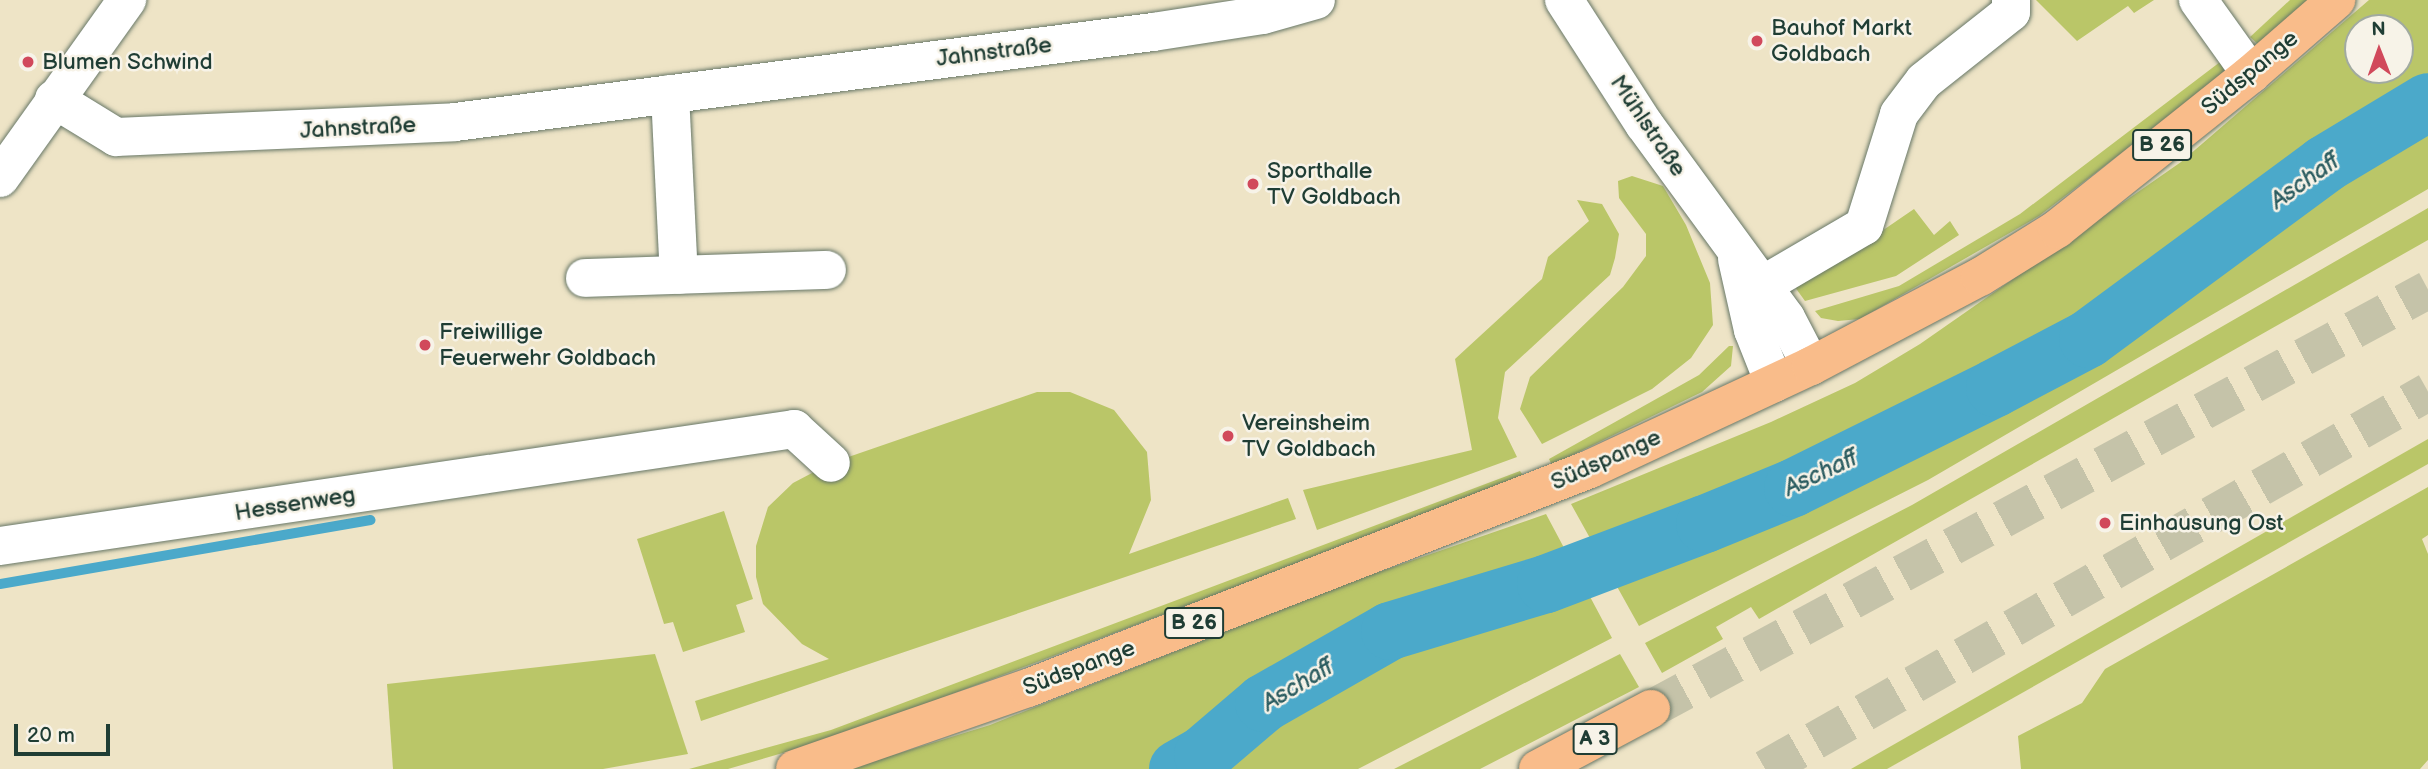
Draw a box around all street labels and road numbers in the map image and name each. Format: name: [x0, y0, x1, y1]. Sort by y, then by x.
street label: Südspange: [2196, 25, 2304, 121]
street label: Jahnstraße: [935, 31, 1053, 73]
street label: Mühlstraße: [1604, 70, 1692, 182]
street label: Jahnstraße: [299, 111, 417, 145]
road number: B 26: [2130, 128, 2194, 162]
street label: Südspange: [1547, 423, 1665, 497]
street label: Hessenweg: [233, 481, 357, 527]
road number: B 26: [1162, 606, 1226, 640]
street label: Südspange: [1019, 634, 1139, 702]
road number: A 3: [1572, 722, 1618, 756]

